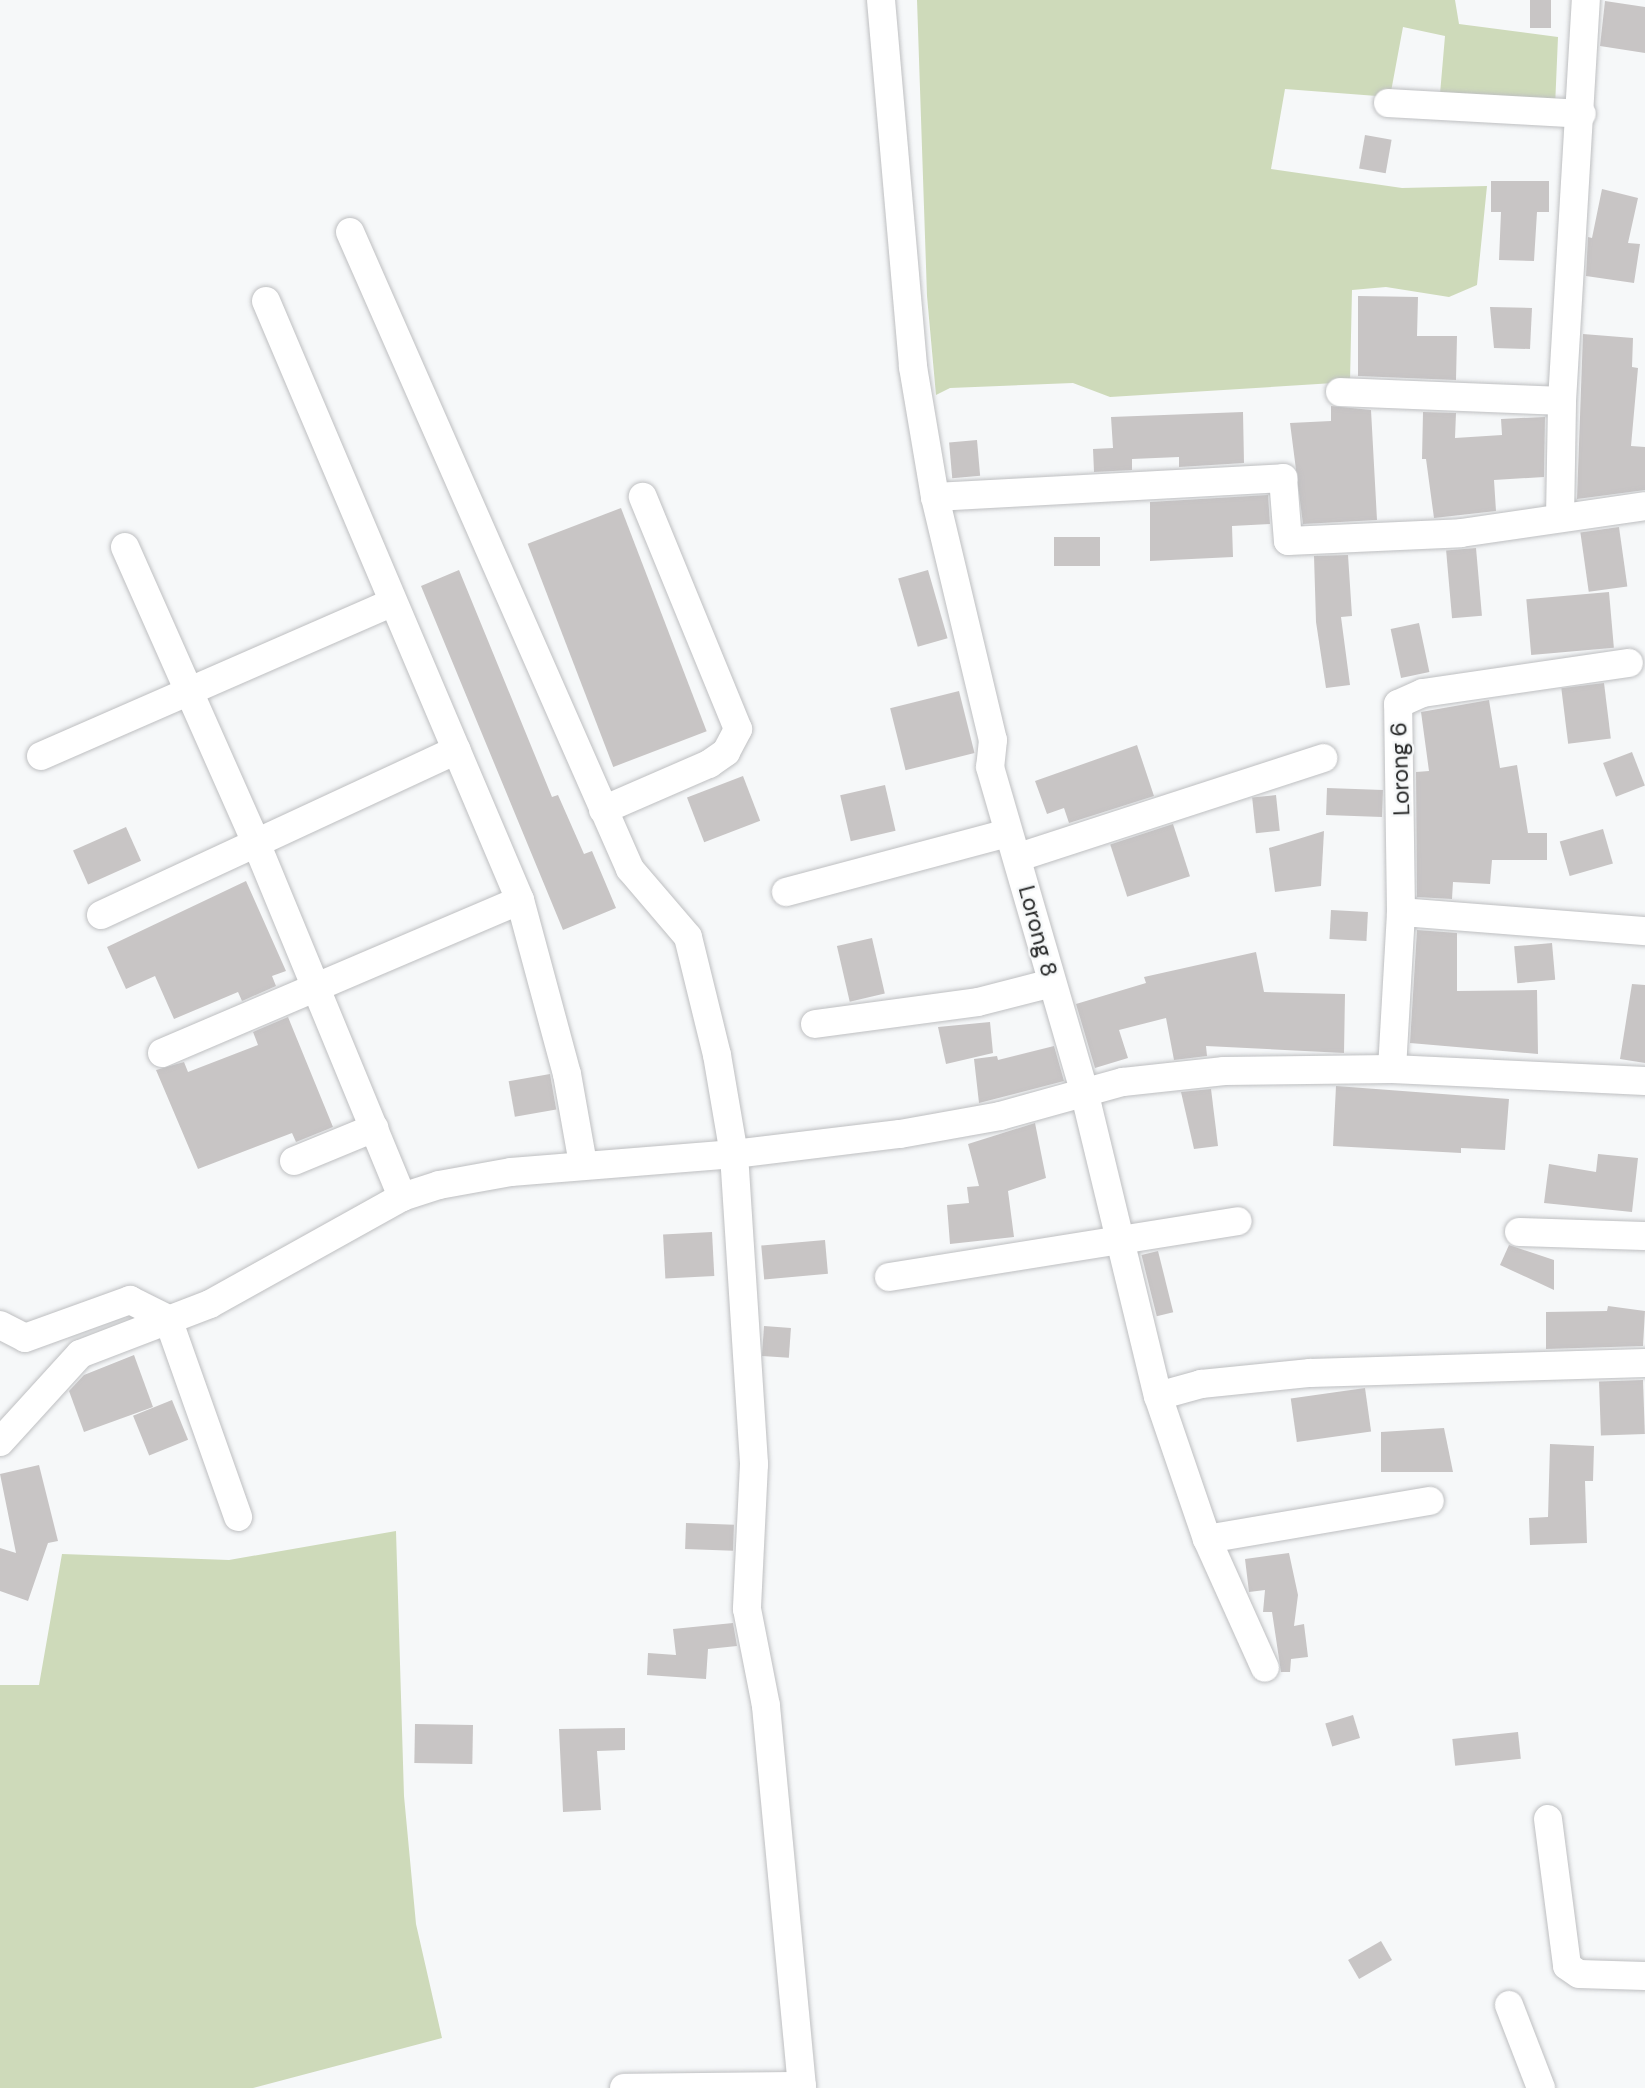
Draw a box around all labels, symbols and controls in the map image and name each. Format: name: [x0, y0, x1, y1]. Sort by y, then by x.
street label: Lorong 6: [1385, 722, 1415, 816]
street label: Lorong 8: [1013, 882, 1063, 980]

